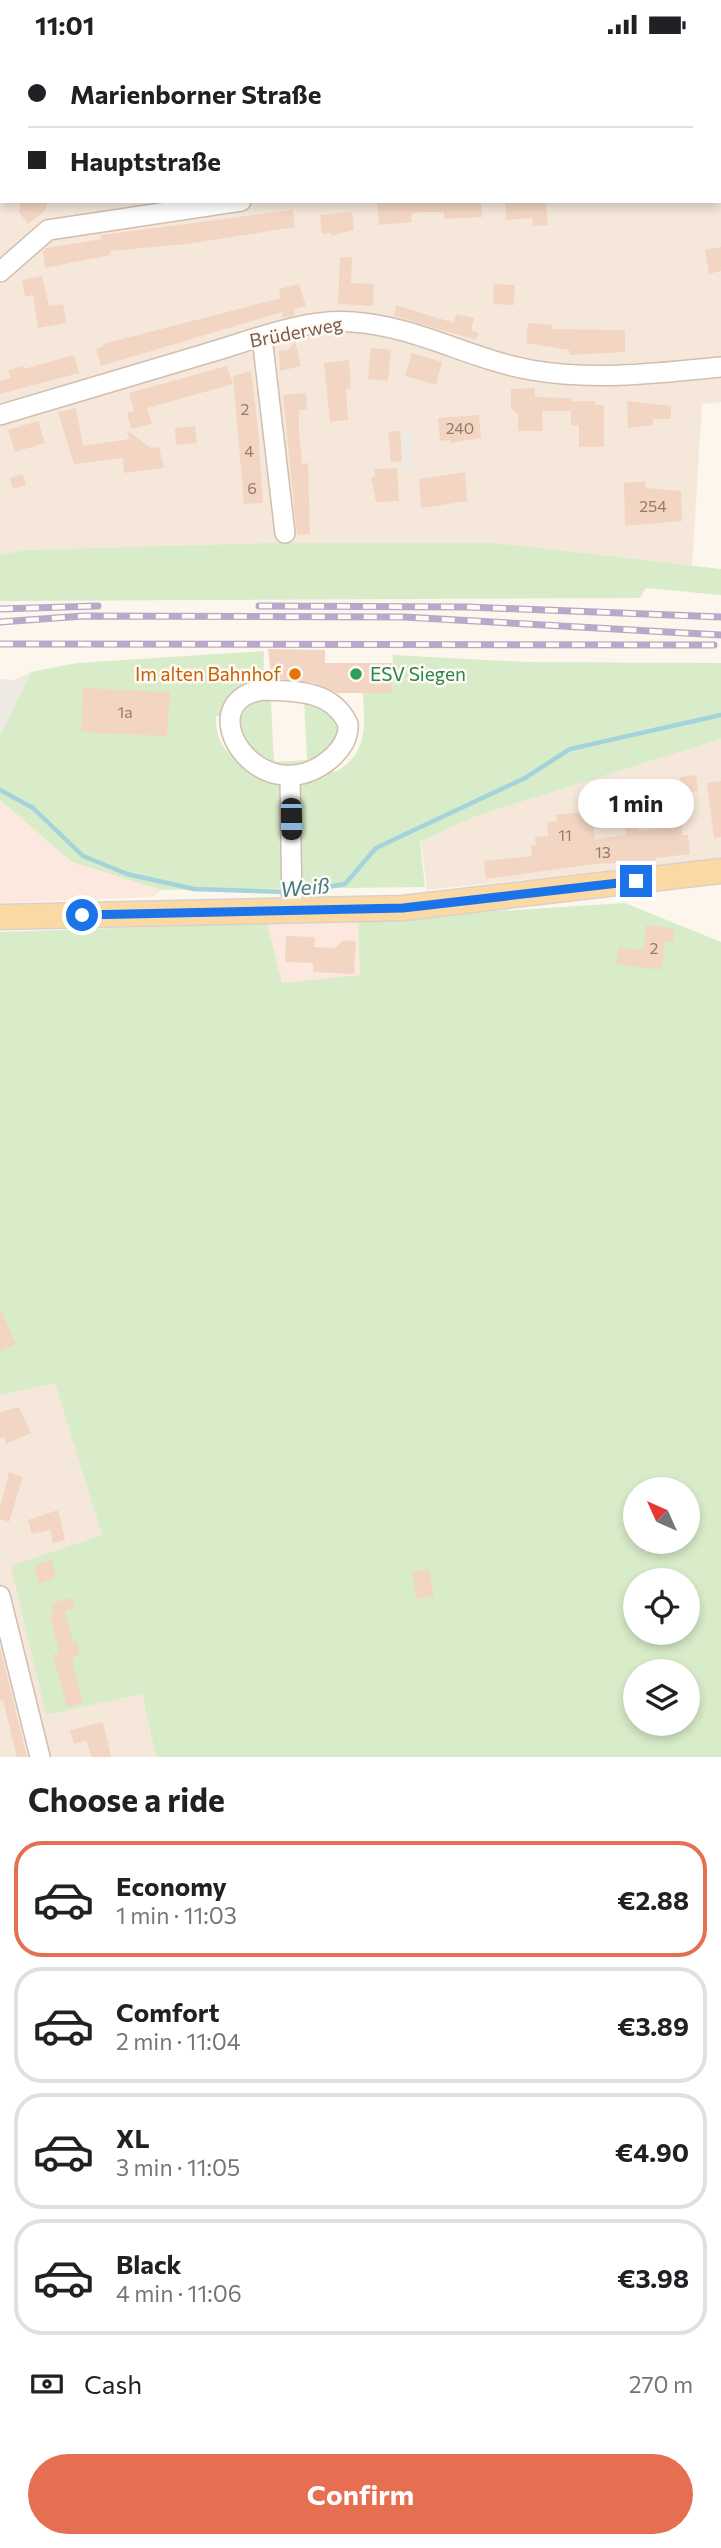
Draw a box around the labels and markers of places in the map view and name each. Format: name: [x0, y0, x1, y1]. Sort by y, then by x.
place label: Im alten Bahnhof: [135, 662, 281, 685]
place label: ESV Siegen: [370, 662, 466, 685]
marker: Im alten Bahnhof: [287, 666, 303, 682]
marker: ESV Siegen: [348, 666, 364, 682]

